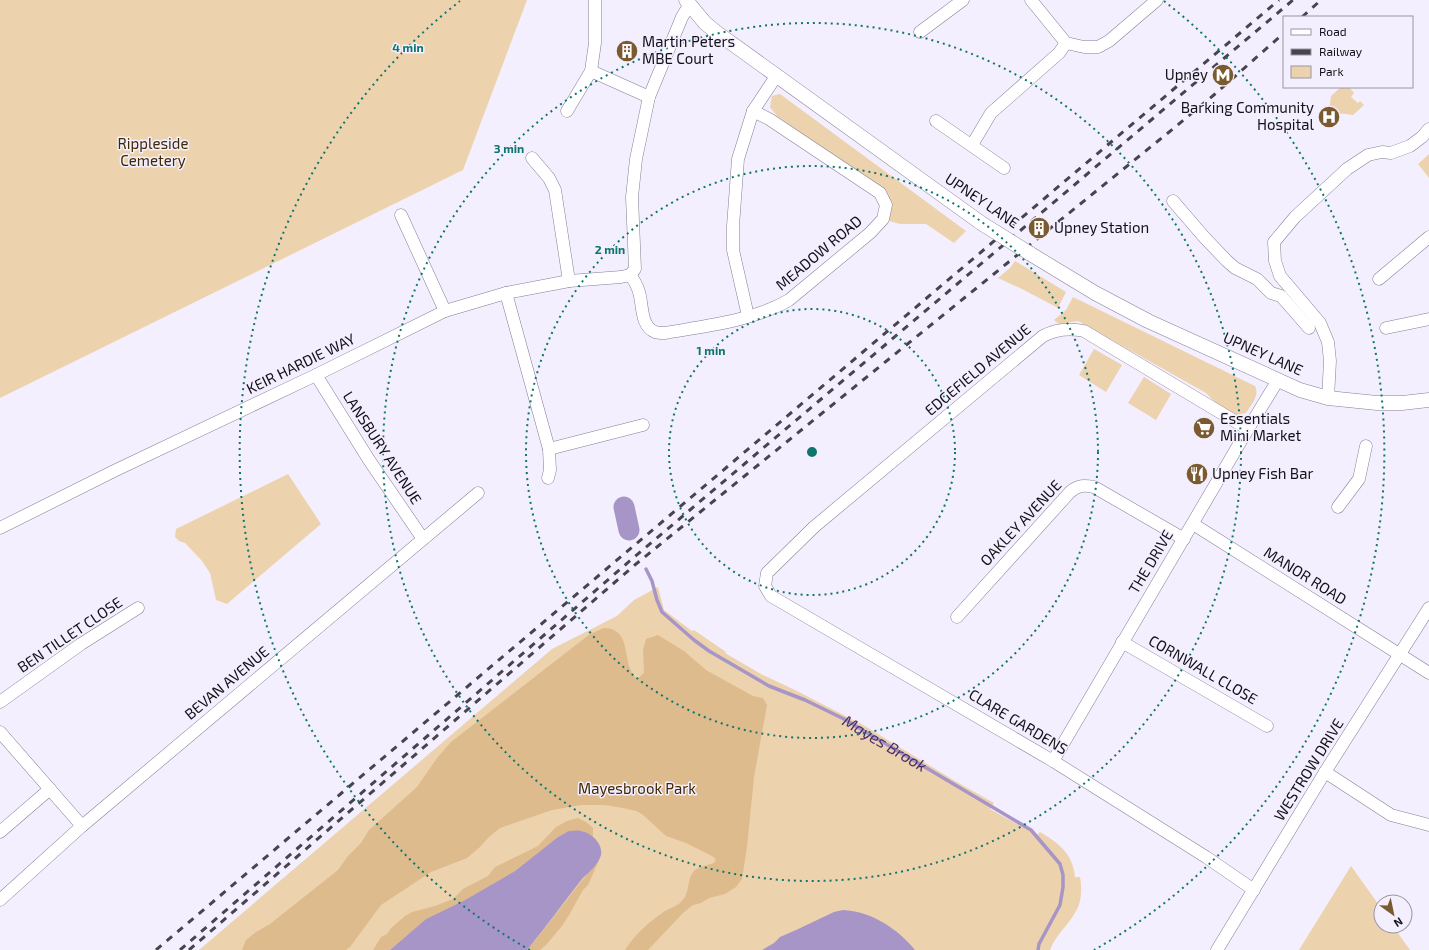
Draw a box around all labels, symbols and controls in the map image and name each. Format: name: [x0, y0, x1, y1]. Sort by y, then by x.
legend: [1283, 16, 1413, 88]
text: Road: [1319, 24, 1347, 38]
place label: Martin Peters MBE Court: [642, 32, 735, 67]
building icon: Martin Peters MBE Court: [614, 38, 640, 64]
text: 4 min: [392, 40, 424, 54]
text: Railway: [1319, 44, 1363, 58]
metro station icon: Upney: [1210, 62, 1236, 88]
text: Park: [1319, 64, 1344, 78]
place label: Upney: [1165, 65, 1208, 83]
place label: Barking Community Hospital: [1181, 98, 1315, 133]
hospital icon: Barking Community Hospital: [1316, 104, 1342, 130]
park label: Rippleside Cemetery: [118, 134, 188, 169]
text: 3 min: [494, 141, 524, 155]
street label: UPNEY LANE: [942, 169, 1023, 231]
street label: MEADOW ROAD: [772, 211, 865, 293]
building icon: Upney Station: [1026, 215, 1052, 241]
place label: Upney Station: [1054, 218, 1149, 236]
text: 2 min: [595, 242, 625, 256]
street label: EDGEFIELD AVENUE: [921, 320, 1034, 419]
street label: UPNEY LANE: [1221, 328, 1306, 379]
street label: KEIR HARDIE WAY: [243, 329, 358, 397]
text: 1 min: [697, 343, 725, 357]
street label: LANSBURY AVENUE: [340, 388, 426, 507]
place label: Essentials Mini Market: [1220, 409, 1302, 444]
supermarket icon: Essentials Mini Market: [1191, 415, 1217, 441]
centre of rings: [805, 445, 819, 459]
restaurant icon: Upney Fish Bar: [1184, 461, 1210, 487]
place label: Upney Fish Bar: [1212, 464, 1313, 482]
street label: OAKLEY AVENUE: [976, 476, 1065, 569]
street label: THE DRIVE: [1124, 526, 1176, 597]
street label: MANOR ROAD: [1261, 543, 1350, 608]
street label: BEN TILLET CLOSE: [14, 593, 125, 676]
street label: CORNWALL CLOSE: [1146, 631, 1261, 708]
street label: BEVAN AVENUE: [181, 642, 272, 723]
street label: CLARE GARDENS: [966, 685, 1071, 758]
water label: Mayes Brook: [839, 710, 931, 775]
street label: WESTROW DRIVE: [1269, 715, 1347, 824]
park label: Mayesbrook Park: [578, 779, 696, 797]
north arrow: [1373, 894, 1413, 934]
text: N: [1392, 915, 1406, 930]

